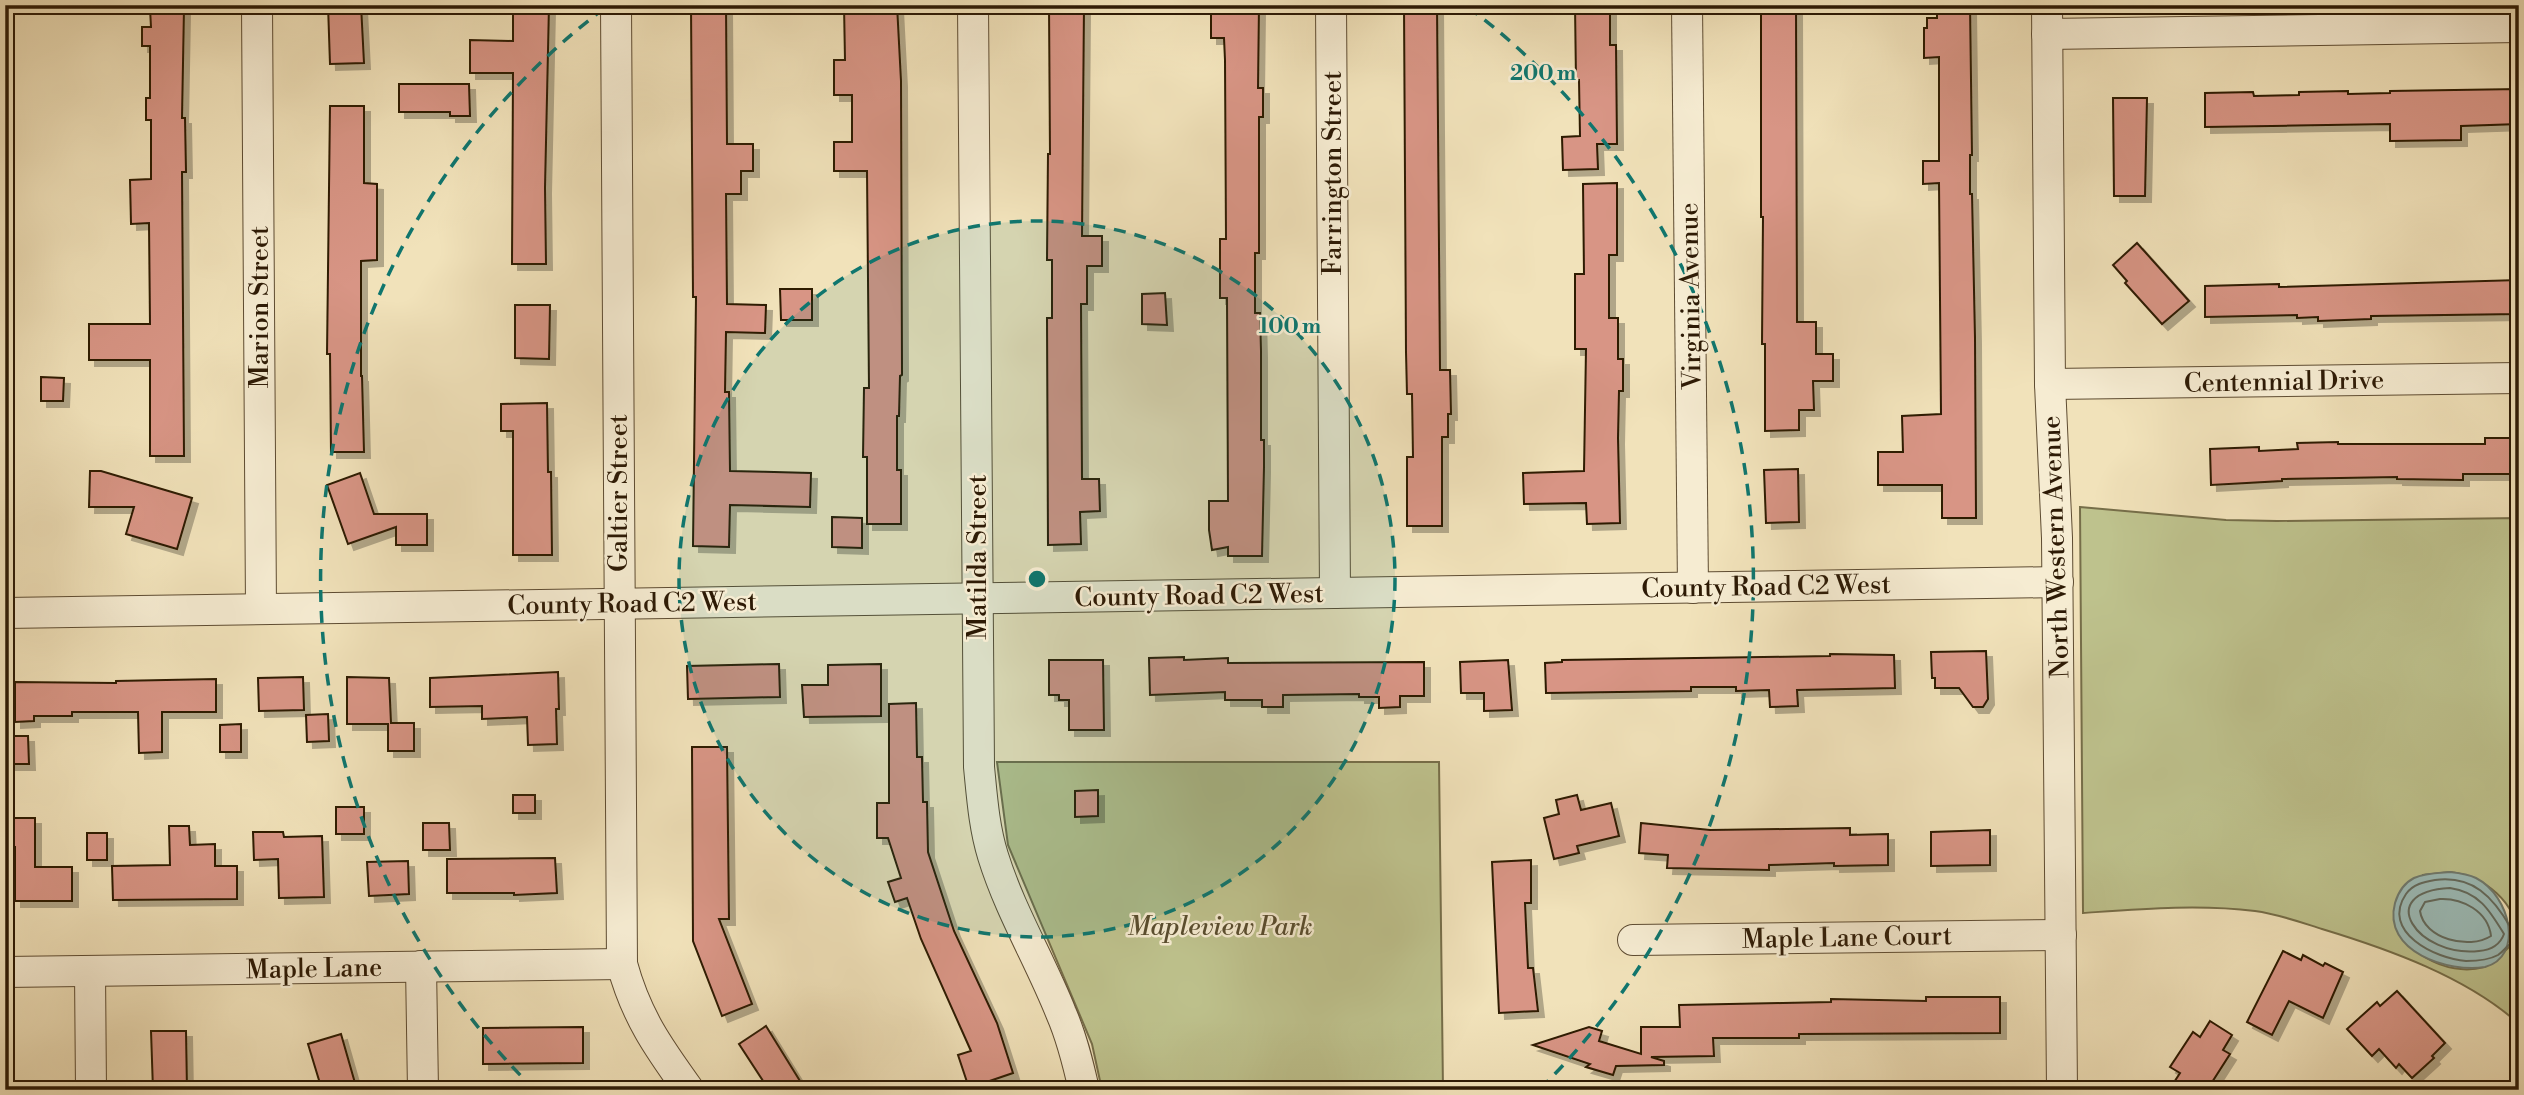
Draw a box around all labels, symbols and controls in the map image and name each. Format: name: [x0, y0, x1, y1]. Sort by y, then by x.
text: 200 m: [1510, 61, 1576, 87]
street label: Farrington Street: [1317, 71, 1349, 275]
street label: Virginia Avenue: [1673, 202, 1709, 391]
street label: Marion Street: [244, 226, 276, 388]
text: 100 m: [1259, 314, 1321, 340]
street label: Centennial Drive: [2183, 364, 2385, 400]
street label: Galtier Street: [603, 414, 635, 572]
street label: North Western Avenue: [2035, 415, 2077, 679]
street label: Matilda Street: [962, 474, 994, 640]
centre of rings: [1025, 567, 1049, 591]
street label: County Road C2 West: [1641, 569, 1891, 605]
street label: County Road C2 West: [1074, 578, 1324, 614]
street label: County Road C2 West: [507, 586, 757, 622]
park label: Mapleview Park: [1128, 911, 1312, 943]
street label: Maple Lane Court: [1742, 920, 1952, 956]
street label: Maple Lane: [246, 952, 382, 986]

